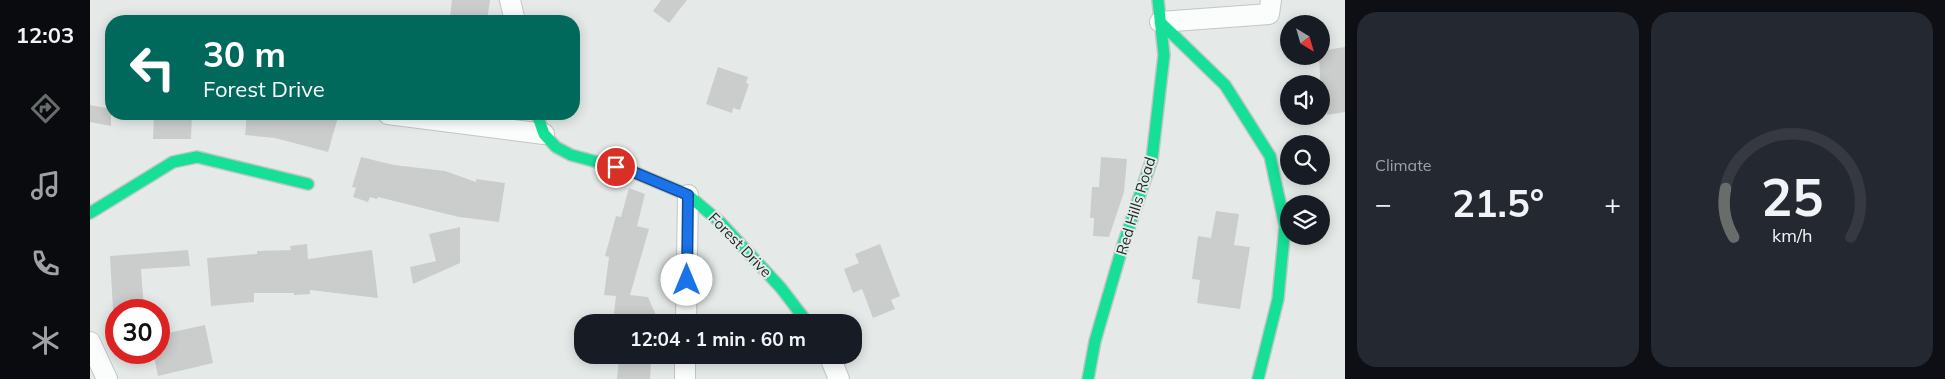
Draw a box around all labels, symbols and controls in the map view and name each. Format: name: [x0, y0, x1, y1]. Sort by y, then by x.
north arrow: [1280, 15, 1330, 65]
map controls: [1280, 15, 1330, 245]
text: 12:03: [16, 21, 74, 49]
text: 30 m: [203, 32, 286, 76]
icon: left: [120, 35, 185, 100]
text: Forest Drive: [203, 75, 325, 103]
button: sound: [1280, 75, 1330, 125]
icon: directions: [28, 91, 63, 126]
button: search: [1280, 135, 1330, 185]
pin: [595, 146, 637, 188]
icon: arrive: [602, 153, 630, 181]
street label: Red Hills Road: [1112, 154, 1159, 257]
text: Climate: [1375, 155, 1431, 175]
text: 25: [1761, 164, 1823, 229]
icon: music: [28, 168, 63, 203]
text: 21.5°: [1452, 179, 1544, 227]
text: −: [1375, 186, 1392, 221]
text: +: [1604, 186, 1621, 221]
button: layers: [1280, 195, 1330, 245]
street label: Forest Drive: [705, 208, 776, 281]
text: km/h: [1772, 224, 1812, 246]
icon: phone: [28, 246, 63, 281]
position arrow: [660, 253, 712, 305]
speed limit sign: 30: [105, 299, 170, 364]
icon: climate: [28, 323, 63, 358]
text: 12:04 · 1 min · 60 m: [630, 327, 806, 351]

